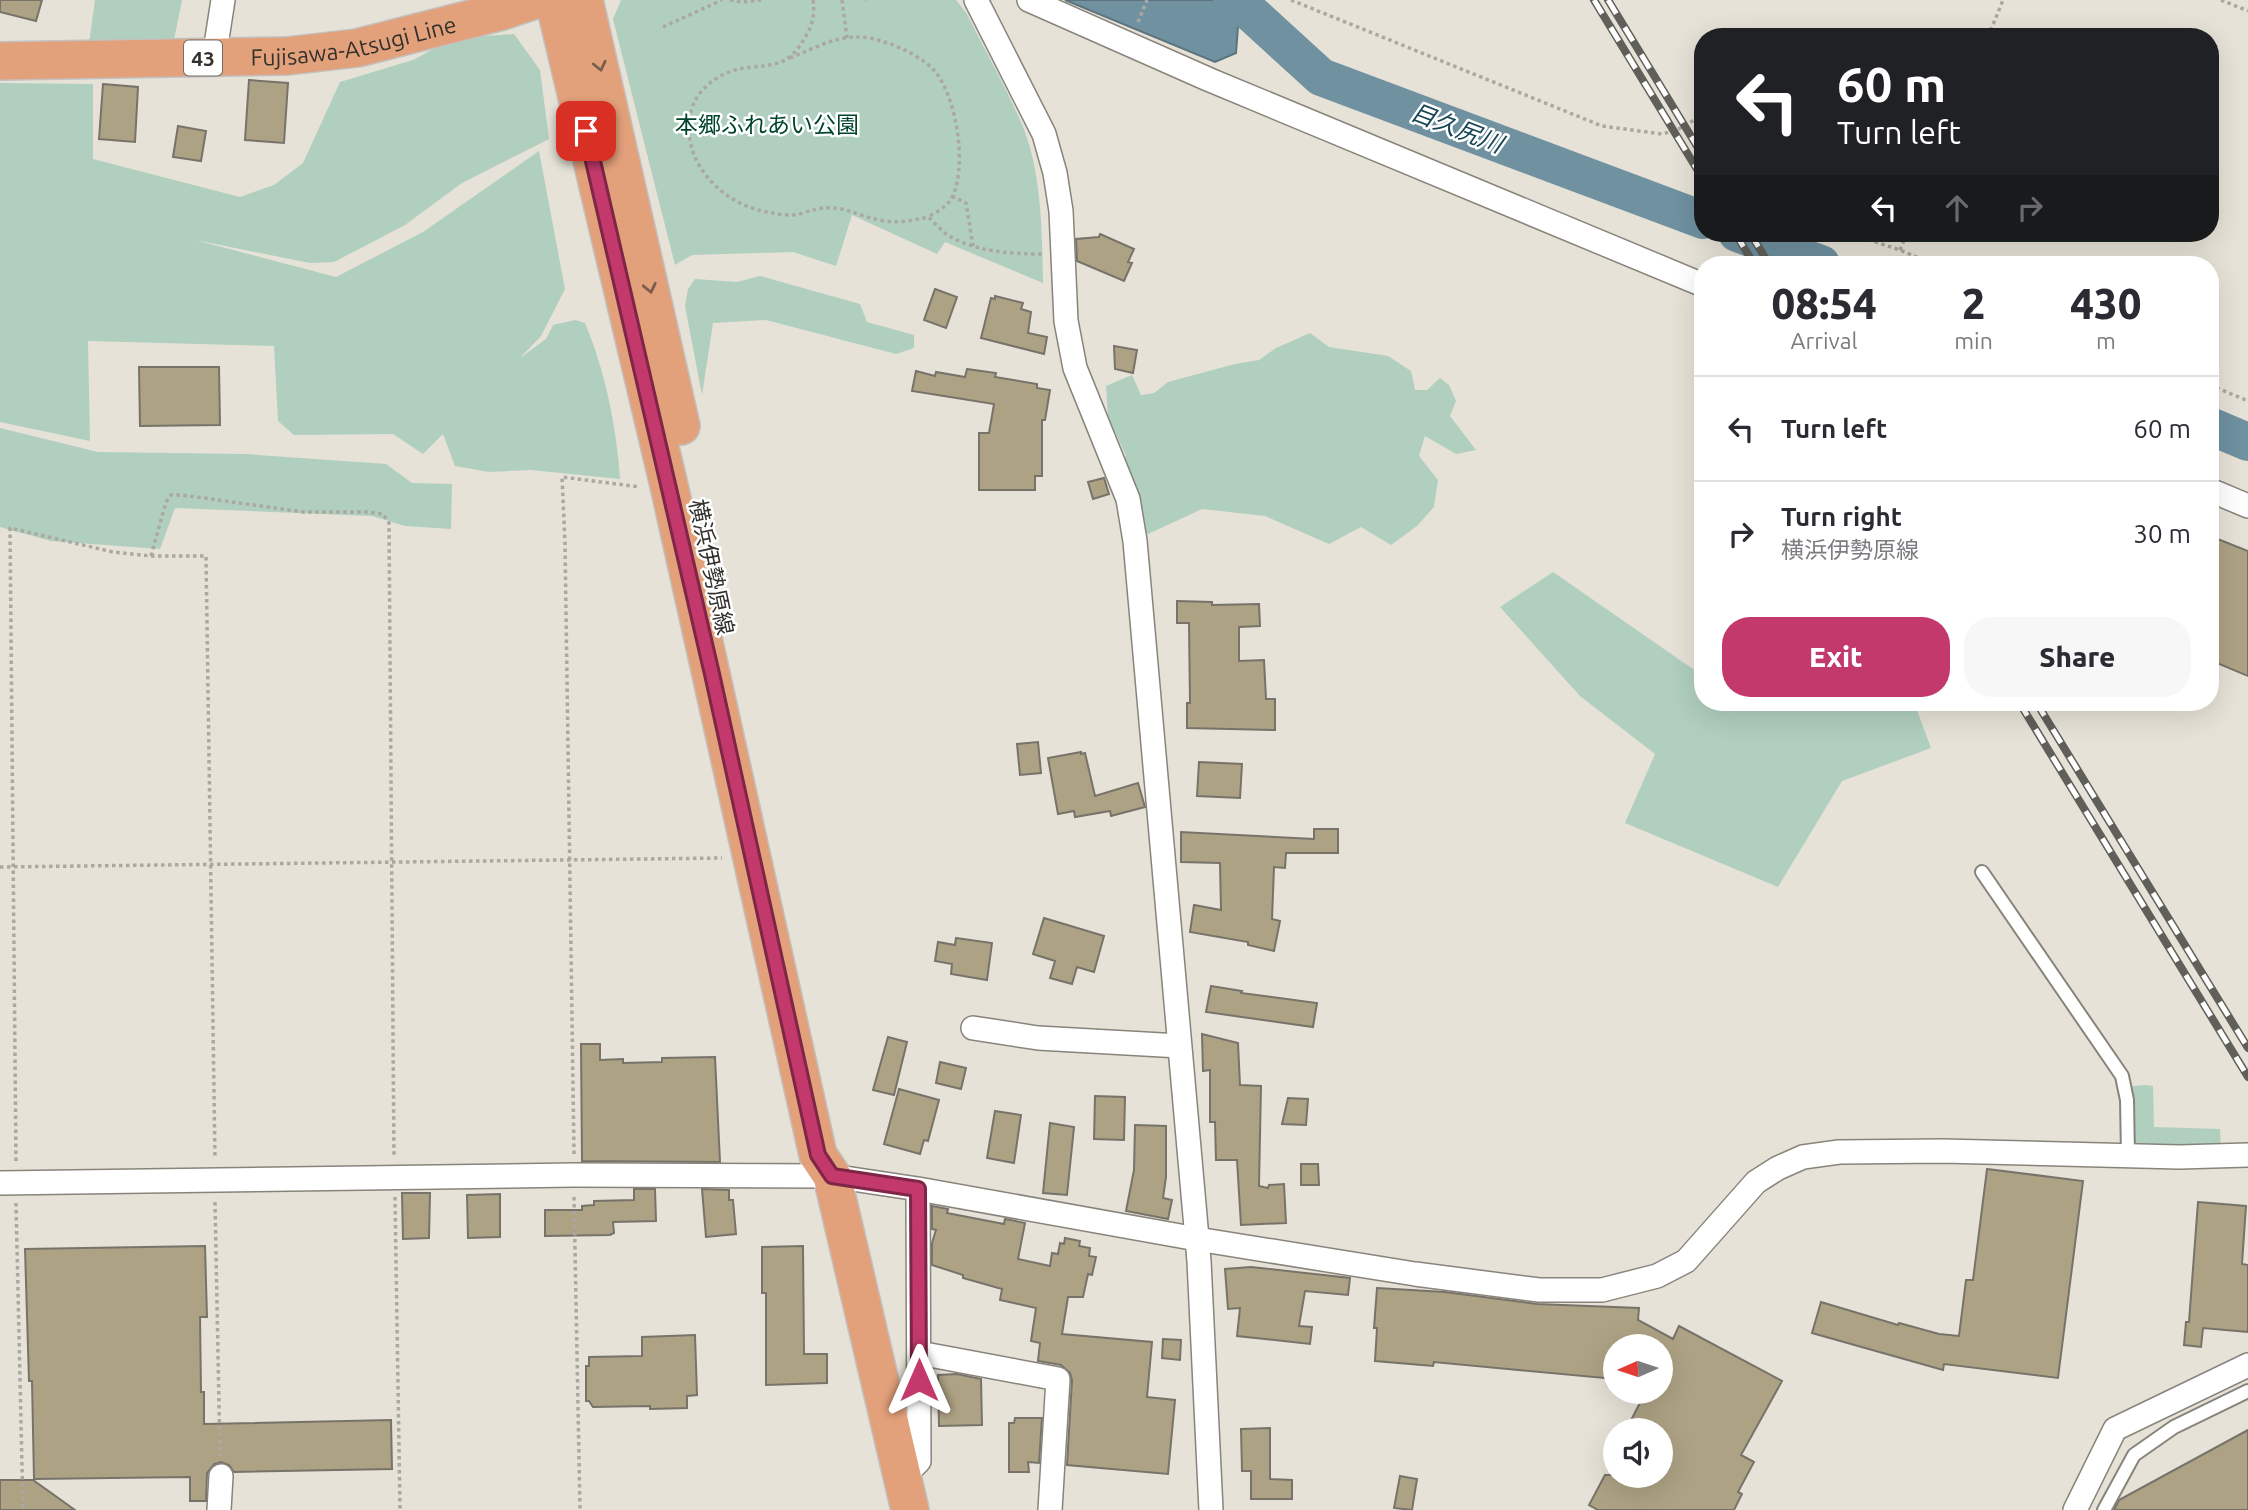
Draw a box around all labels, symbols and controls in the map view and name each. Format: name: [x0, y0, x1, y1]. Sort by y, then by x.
street label: Fujisawa-Atsugi Line: [250, 11, 459, 69]
road number: 43: [184, 41, 222, 76]
icon: left: [1722, 56, 1813, 147]
text: 60 m: [1837, 56, 1946, 111]
one-way arrow: [592, 60, 606, 72]
water label: 目久尻川: [1407, 98, 1509, 159]
pin: [556, 101, 616, 161]
icon: arrive: [567, 112, 605, 150]
park label: 本郷ふれあい公園: [675, 112, 859, 137]
text: Turn left: [1837, 114, 1961, 150]
icon: left: [1865, 189, 1903, 227]
icon: ahead: [1938, 189, 1976, 227]
icon: right: [2011, 189, 2049, 227]
text: 08:54: [1772, 280, 1877, 327]
text: 2: [1962, 280, 1985, 327]
text: 430: [2070, 280, 2141, 327]
one-way arrow: [642, 282, 657, 294]
text: Arrival: [1791, 328, 1858, 353]
text: min: [1954, 328, 1993, 353]
text: m: [2096, 328, 2116, 353]
icon: left: [1722, 410, 1760, 448]
text: Turn left: [1781, 414, 1887, 443]
text: 60 m: [2133, 414, 2191, 443]
street label: 横浜伊勢原線: [685, 497, 739, 637]
text: Turn right: [1781, 502, 1902, 531]
icon: right: [1722, 515, 1760, 553]
text: 30 m: [2133, 519, 2191, 548]
text: 横浜伊勢原線: [1781, 537, 1919, 562]
button: Exit: [1722, 617, 1950, 697]
button: Share: [1964, 617, 2191, 697]
north arrow: [1603, 1334, 1673, 1404]
map controls: [1603, 1334, 1673, 1488]
position arrow: [882, 1343, 956, 1417]
button: sound: [1603, 1418, 1673, 1488]

